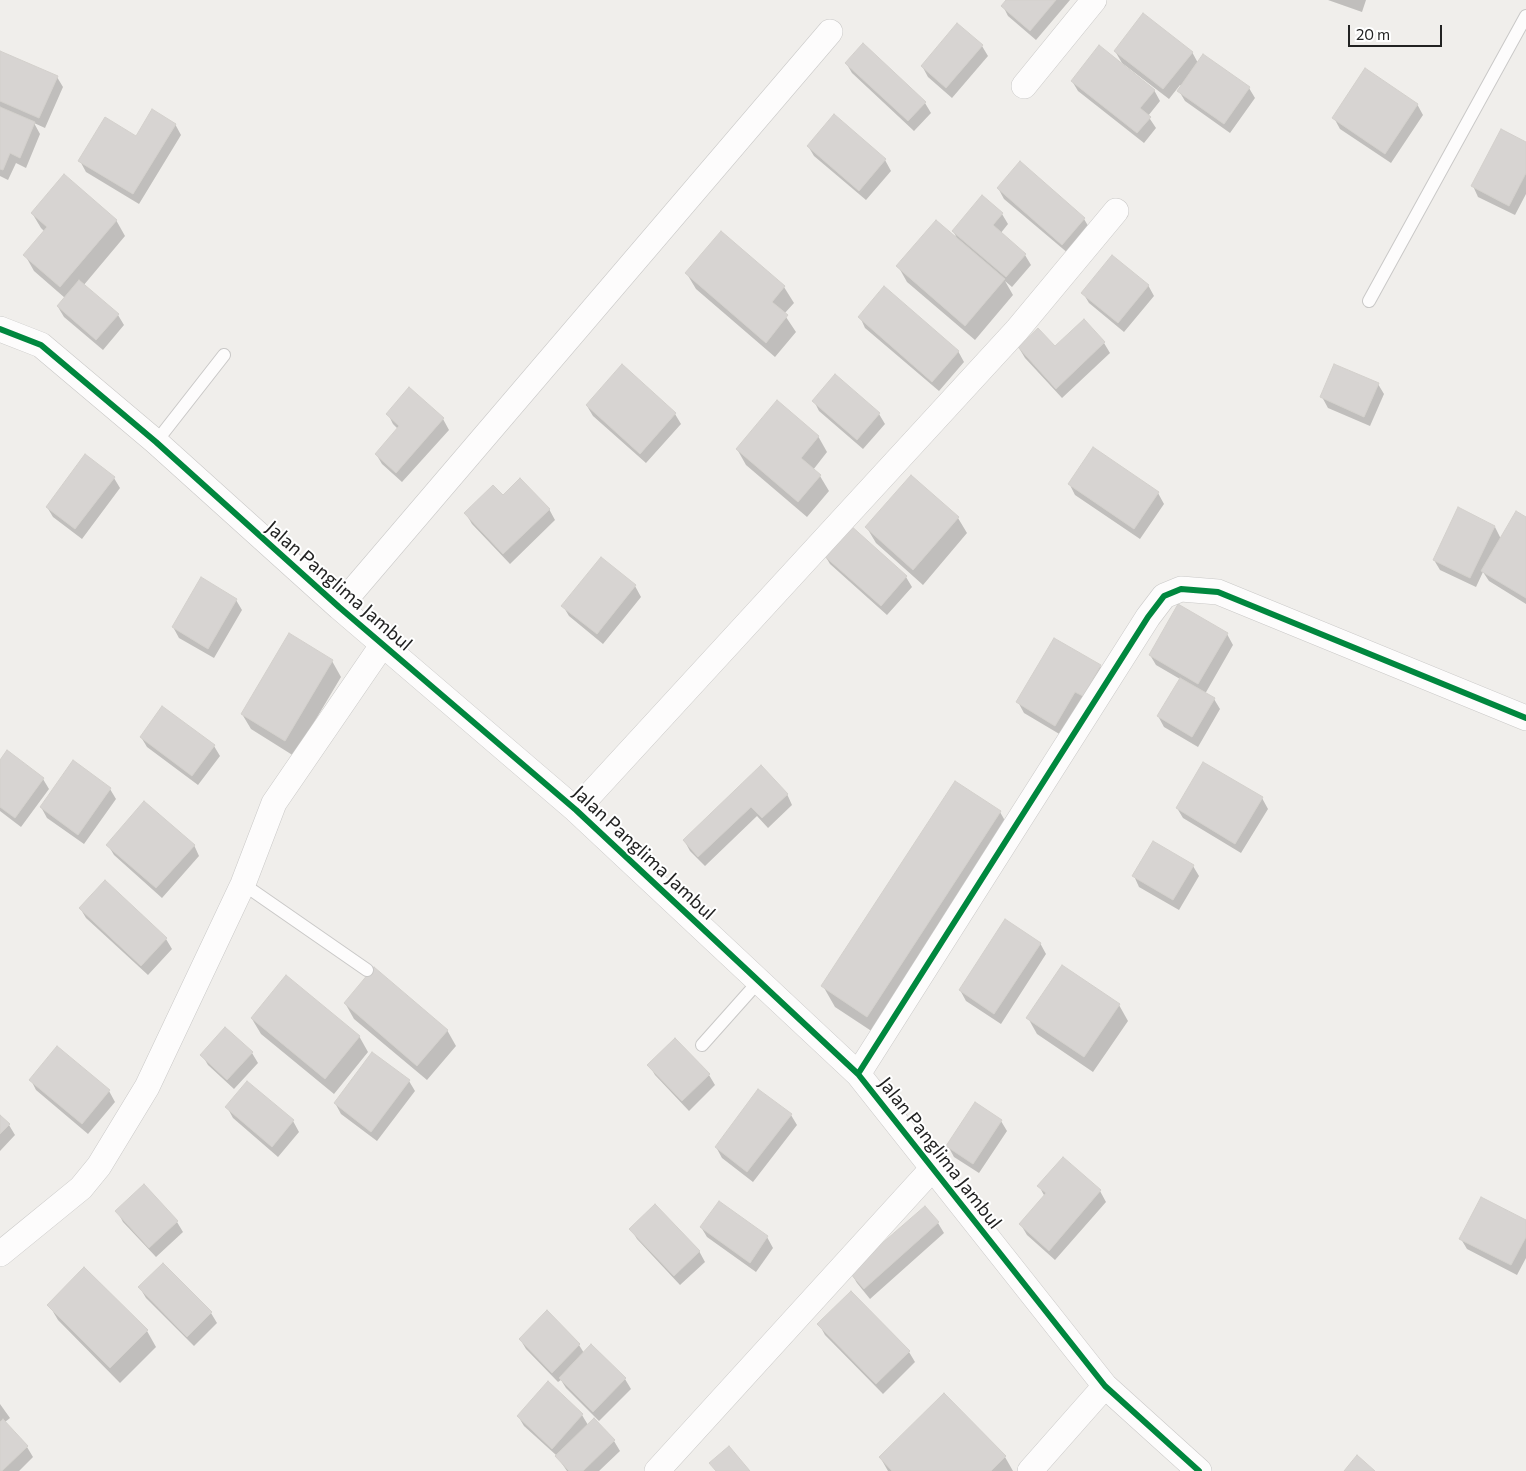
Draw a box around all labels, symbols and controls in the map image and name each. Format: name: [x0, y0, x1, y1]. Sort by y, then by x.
scale bar: [1351, 15, 1445, 47]
text: 20 m: [1356, 25, 1390, 43]
street label: Jalan Panglima Jambul: [261, 516, 417, 656]
street label: Jalan Panglima Jambul: [568, 781, 720, 925]
street label: Jalan Panglima Jambul: [874, 1073, 1006, 1233]

